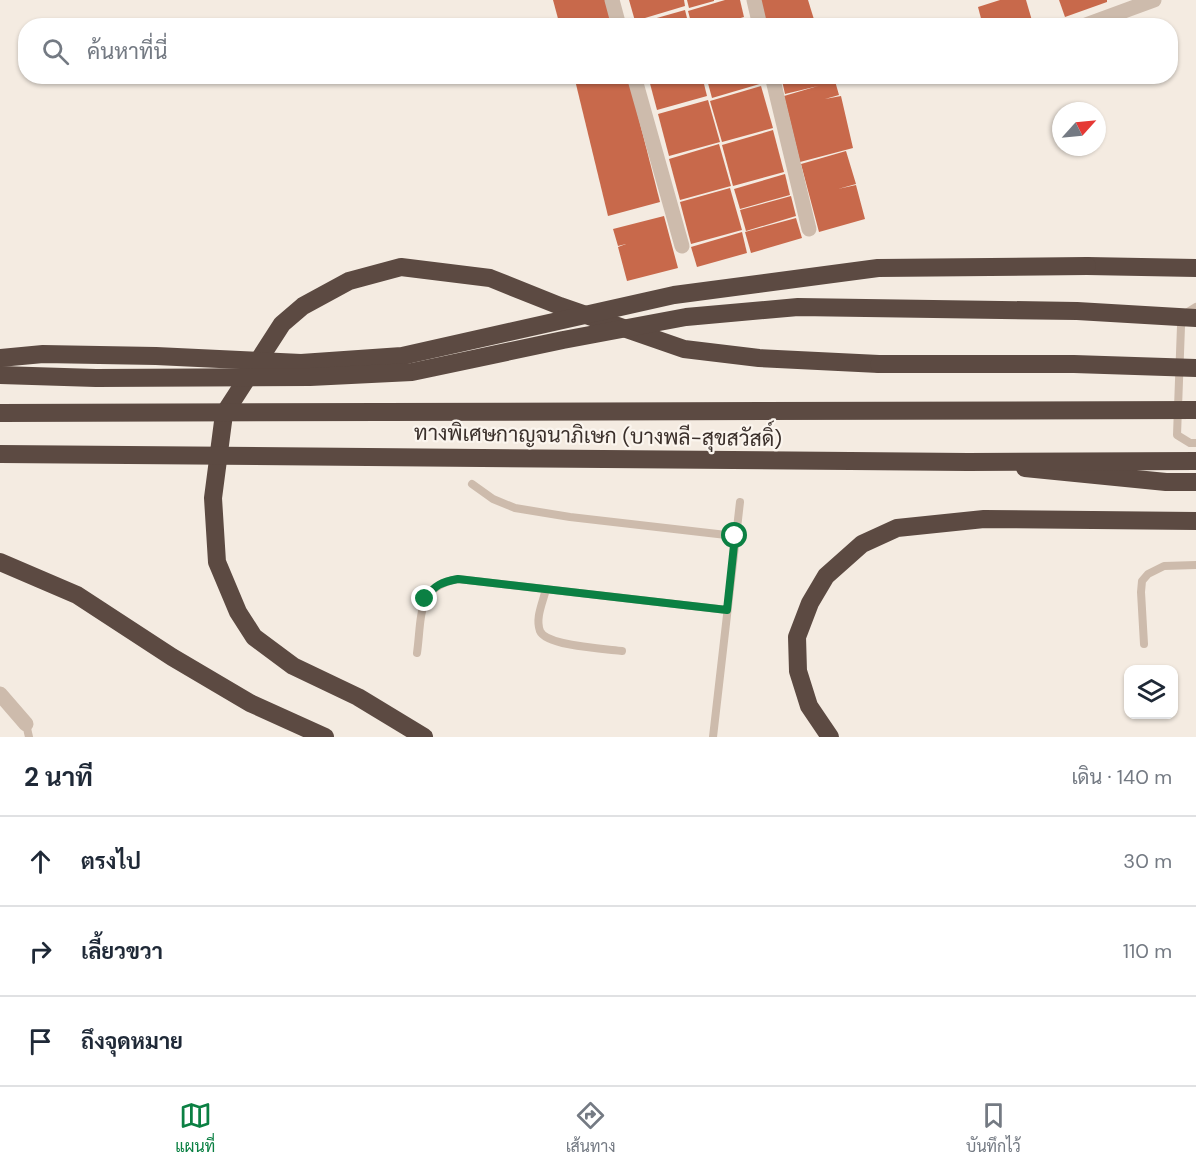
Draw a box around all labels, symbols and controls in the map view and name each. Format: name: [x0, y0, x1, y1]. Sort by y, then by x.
search box: [18, 18, 1178, 84]
icon: search: [39, 35, 72, 68]
text: ค้นหาที่นี่: [87, 37, 167, 66]
north arrow: [1052, 102, 1106, 156]
street label: ทางพิเศษกาญจนาภิเษก (บางพลี-สุขสวัสดิ์): [414, 413, 782, 453]
route start: [721, 522, 747, 548]
route end: [411, 585, 437, 611]
map controls: [1124, 665, 1178, 719]
button: layers: [1124, 665, 1178, 719]
text: 2 นาที: [24, 760, 93, 794]
text: เดิน · 140 m: [1071, 764, 1172, 790]
icon: ahead: [24, 845, 57, 878]
text: ตรงไป: [81, 847, 141, 876]
text: 30 m: [1123, 848, 1172, 874]
icon: right: [24, 935, 57, 968]
text: เลี้ยวขวา: [81, 937, 163, 966]
text: 110 m: [1123, 938, 1172, 964]
icon: arrive: [24, 1025, 57, 1058]
text: ถึงจุดหมาย: [81, 1027, 183, 1056]
tab: แผนที่: [175, 1099, 215, 1157]
tab: เส้นทาง: [566, 1099, 616, 1157]
tab: บันทึกไว้: [966, 1099, 1021, 1157]

